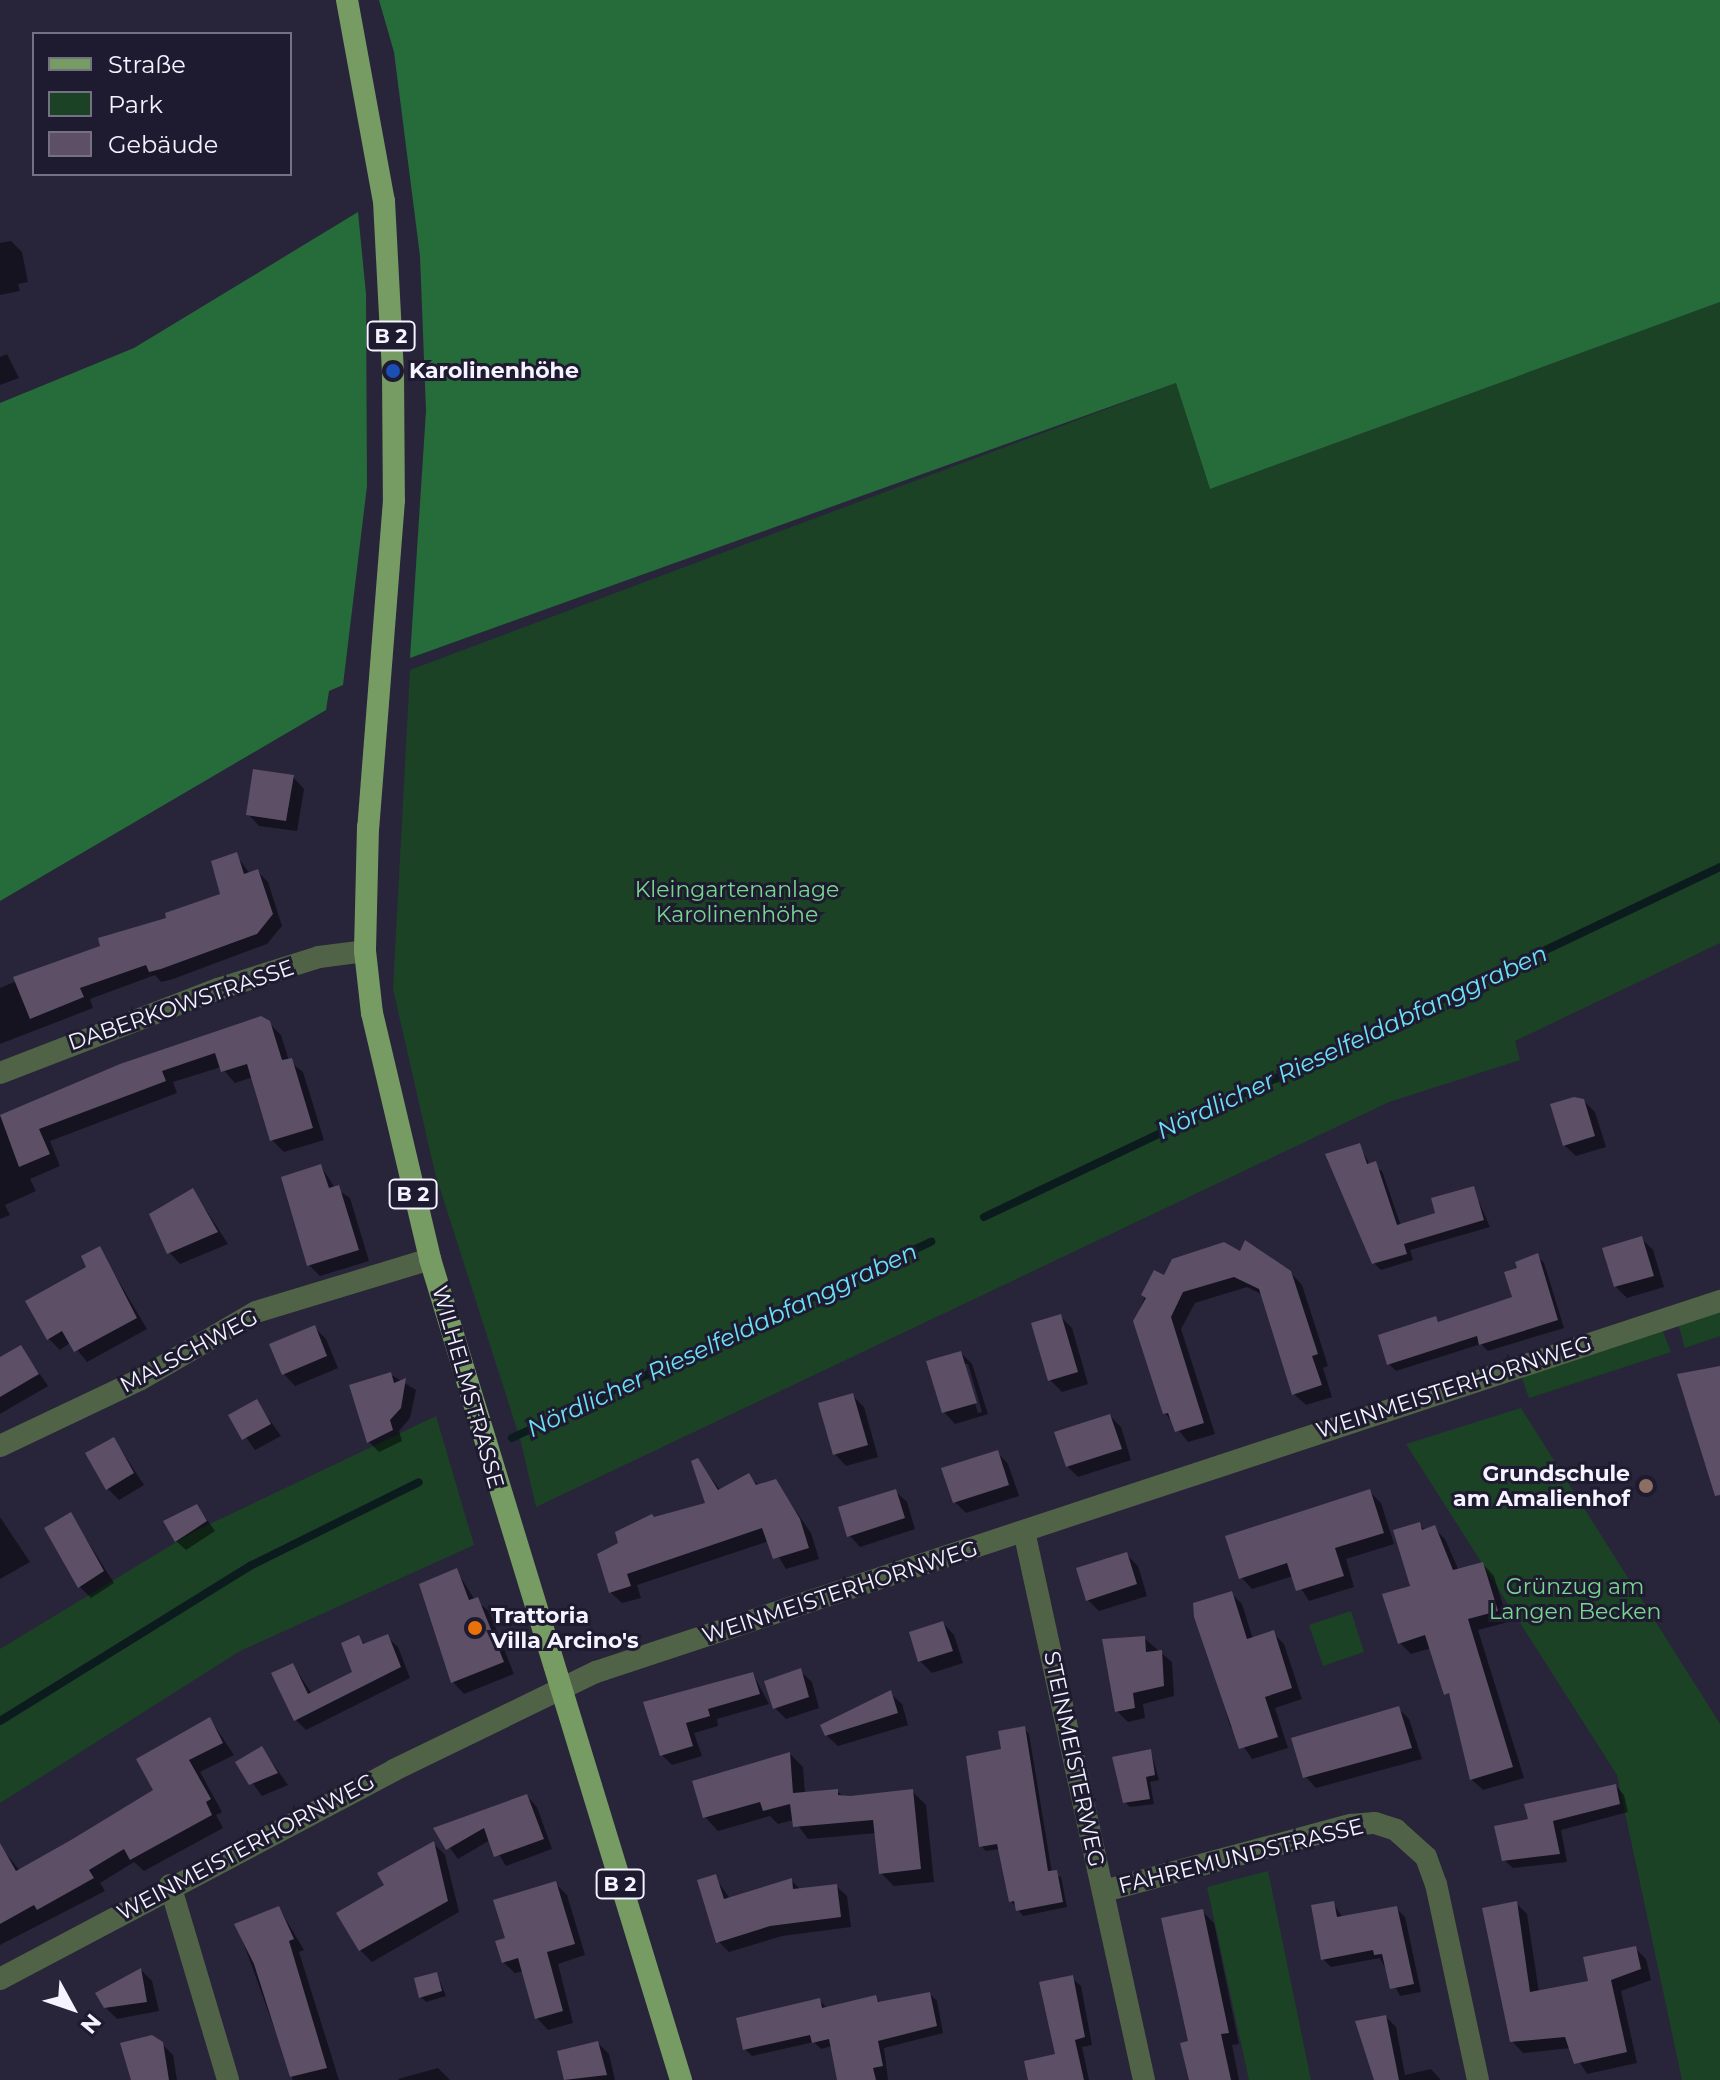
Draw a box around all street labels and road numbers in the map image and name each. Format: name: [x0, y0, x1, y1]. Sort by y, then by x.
road number: B 2: [365, 320, 417, 352]
street label: DABERKOWSTRASSE: [65, 954, 297, 1056]
road number: B 2: [387, 1178, 439, 1210]
street label: WILHELMSTRASSE: [426, 1283, 510, 1491]
street label: MALSCHWEG: [116, 1304, 262, 1398]
street label: WEINMEISTERHORNWEG: [1313, 1330, 1595, 1444]
street label: WEINMEISTERHORNWEG: [699, 1535, 981, 1649]
street label: STEINMEISTERWEG: [1038, 1649, 1110, 1869]
street label: WEINMEISTERHORNWEG: [113, 1768, 379, 1926]
street label: FAHREMUNDSTRASSE: [1116, 1813, 1366, 1899]
road number: B 2: [594, 1868, 646, 1900]

